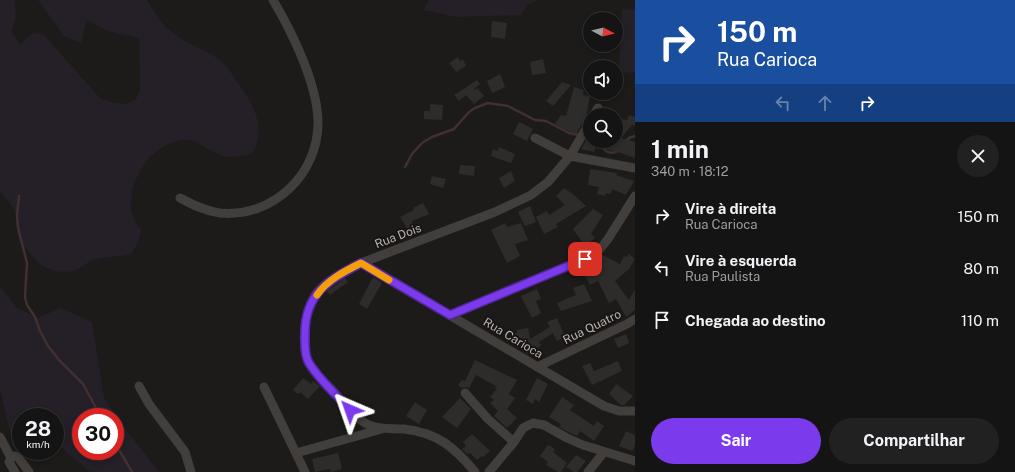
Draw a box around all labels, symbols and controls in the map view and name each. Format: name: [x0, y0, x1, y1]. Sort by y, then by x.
north arrow: [583, 12, 623, 52]
map controls: [583, 12, 623, 148]
text: 150 m: [717, 15, 797, 48]
icon: right: [651, 16, 703, 68]
text: Rua Carioca: [717, 49, 817, 70]
button: sound: [583, 60, 623, 100]
icon: left: [772, 92, 794, 114]
icon: ahead: [814, 92, 836, 114]
icon: right: [856, 92, 878, 114]
button: search: [583, 108, 623, 148]
text: 1 min: [651, 135, 709, 163]
button: close: [957, 135, 999, 177]
text: 340 m · 18:12: [651, 164, 729, 179]
text: Vire à direita: [685, 200, 776, 217]
icon: right: [651, 205, 673, 227]
text: 150 m: [957, 208, 999, 225]
text: Rua Carioca: [685, 217, 757, 232]
street label: Rua Dois: [373, 221, 423, 251]
pin: [568, 242, 602, 276]
icon: arrive: [574, 248, 596, 270]
text: Vire à esquerda: [685, 252, 797, 269]
icon: left: [651, 257, 673, 279]
text: 80 m: [964, 260, 999, 277]
text: Rua Paulista: [685, 269, 760, 284]
street label: Rua Quatro: [561, 307, 624, 347]
icon: arrive: [651, 309, 673, 331]
text: Chegada ao destino: [685, 312, 826, 329]
text: 110 m: [961, 312, 999, 329]
street label: Rua Carioca: [481, 315, 545, 361]
position arrow: [329, 389, 371, 431]
speed limit sign: 30: [72, 408, 124, 460]
text: 28: [25, 417, 51, 441]
button: Sair: [651, 418, 821, 464]
button: Compartilhar: [829, 418, 999, 464]
text: km/h: [26, 438, 50, 450]

